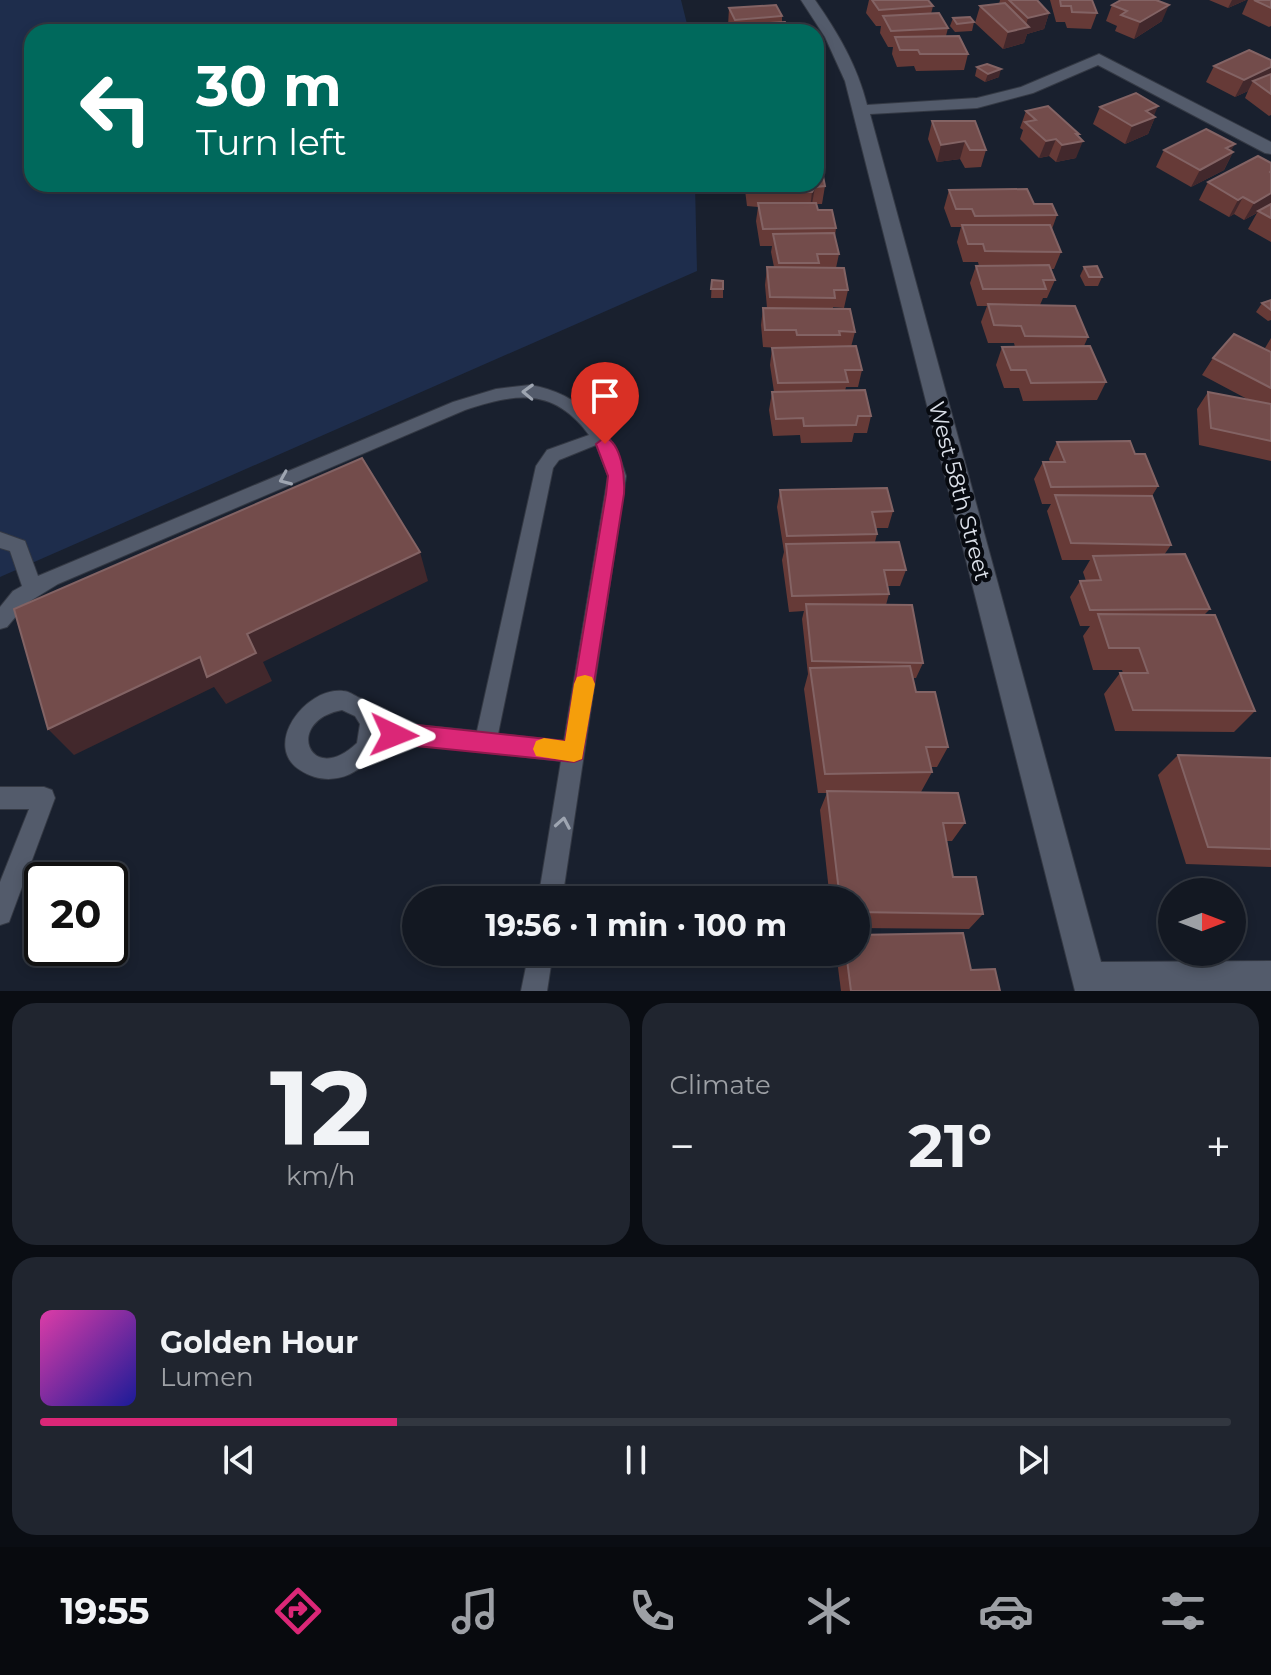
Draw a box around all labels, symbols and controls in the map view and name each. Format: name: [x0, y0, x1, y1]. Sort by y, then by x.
text: 30 m: [196, 52, 342, 120]
icon: left: [64, 56, 168, 160]
text: Turn left: [196, 120, 347, 164]
pin: [571, 362, 639, 444]
icon: arrive: [583, 374, 627, 418]
one-way arrow: [521, 383, 534, 400]
street label: West 58th Street: [923, 399, 996, 584]
one-way arrow: [279, 470, 293, 486]
position arrow: [352, 693, 436, 777]
one-way arrow: [553, 816, 570, 830]
speed limit sign: 20: [24, 862, 128, 966]
north arrow: [1158, 878, 1246, 966]
map controls: [1158, 878, 1246, 966]
text: 19:56 · 1 min · 100 m: [485, 907, 787, 944]
text: 12: [270, 1044, 372, 1171]
text: Climate: [670, 1069, 771, 1101]
text: 21°: [908, 1109, 992, 1182]
text: −: [670, 1119, 695, 1173]
text: +: [1206, 1119, 1231, 1173]
text: km/h: [286, 1160, 355, 1192]
text: Golden Hour: [160, 1324, 358, 1361]
text: Lumen: [160, 1361, 253, 1393]
icon: previous: [217, 1438, 261, 1482]
icon: pause: [614, 1438, 658, 1482]
icon: next: [1011, 1438, 1055, 1482]
icon: directions: [270, 1583, 326, 1639]
icon: music: [447, 1583, 503, 1639]
icon: phone: [624, 1583, 680, 1639]
icon: climate: [801, 1583, 857, 1639]
icon: car: [978, 1583, 1034, 1639]
icon: filters: [1155, 1583, 1211, 1639]
text: 19:55: [60, 1589, 150, 1633]

